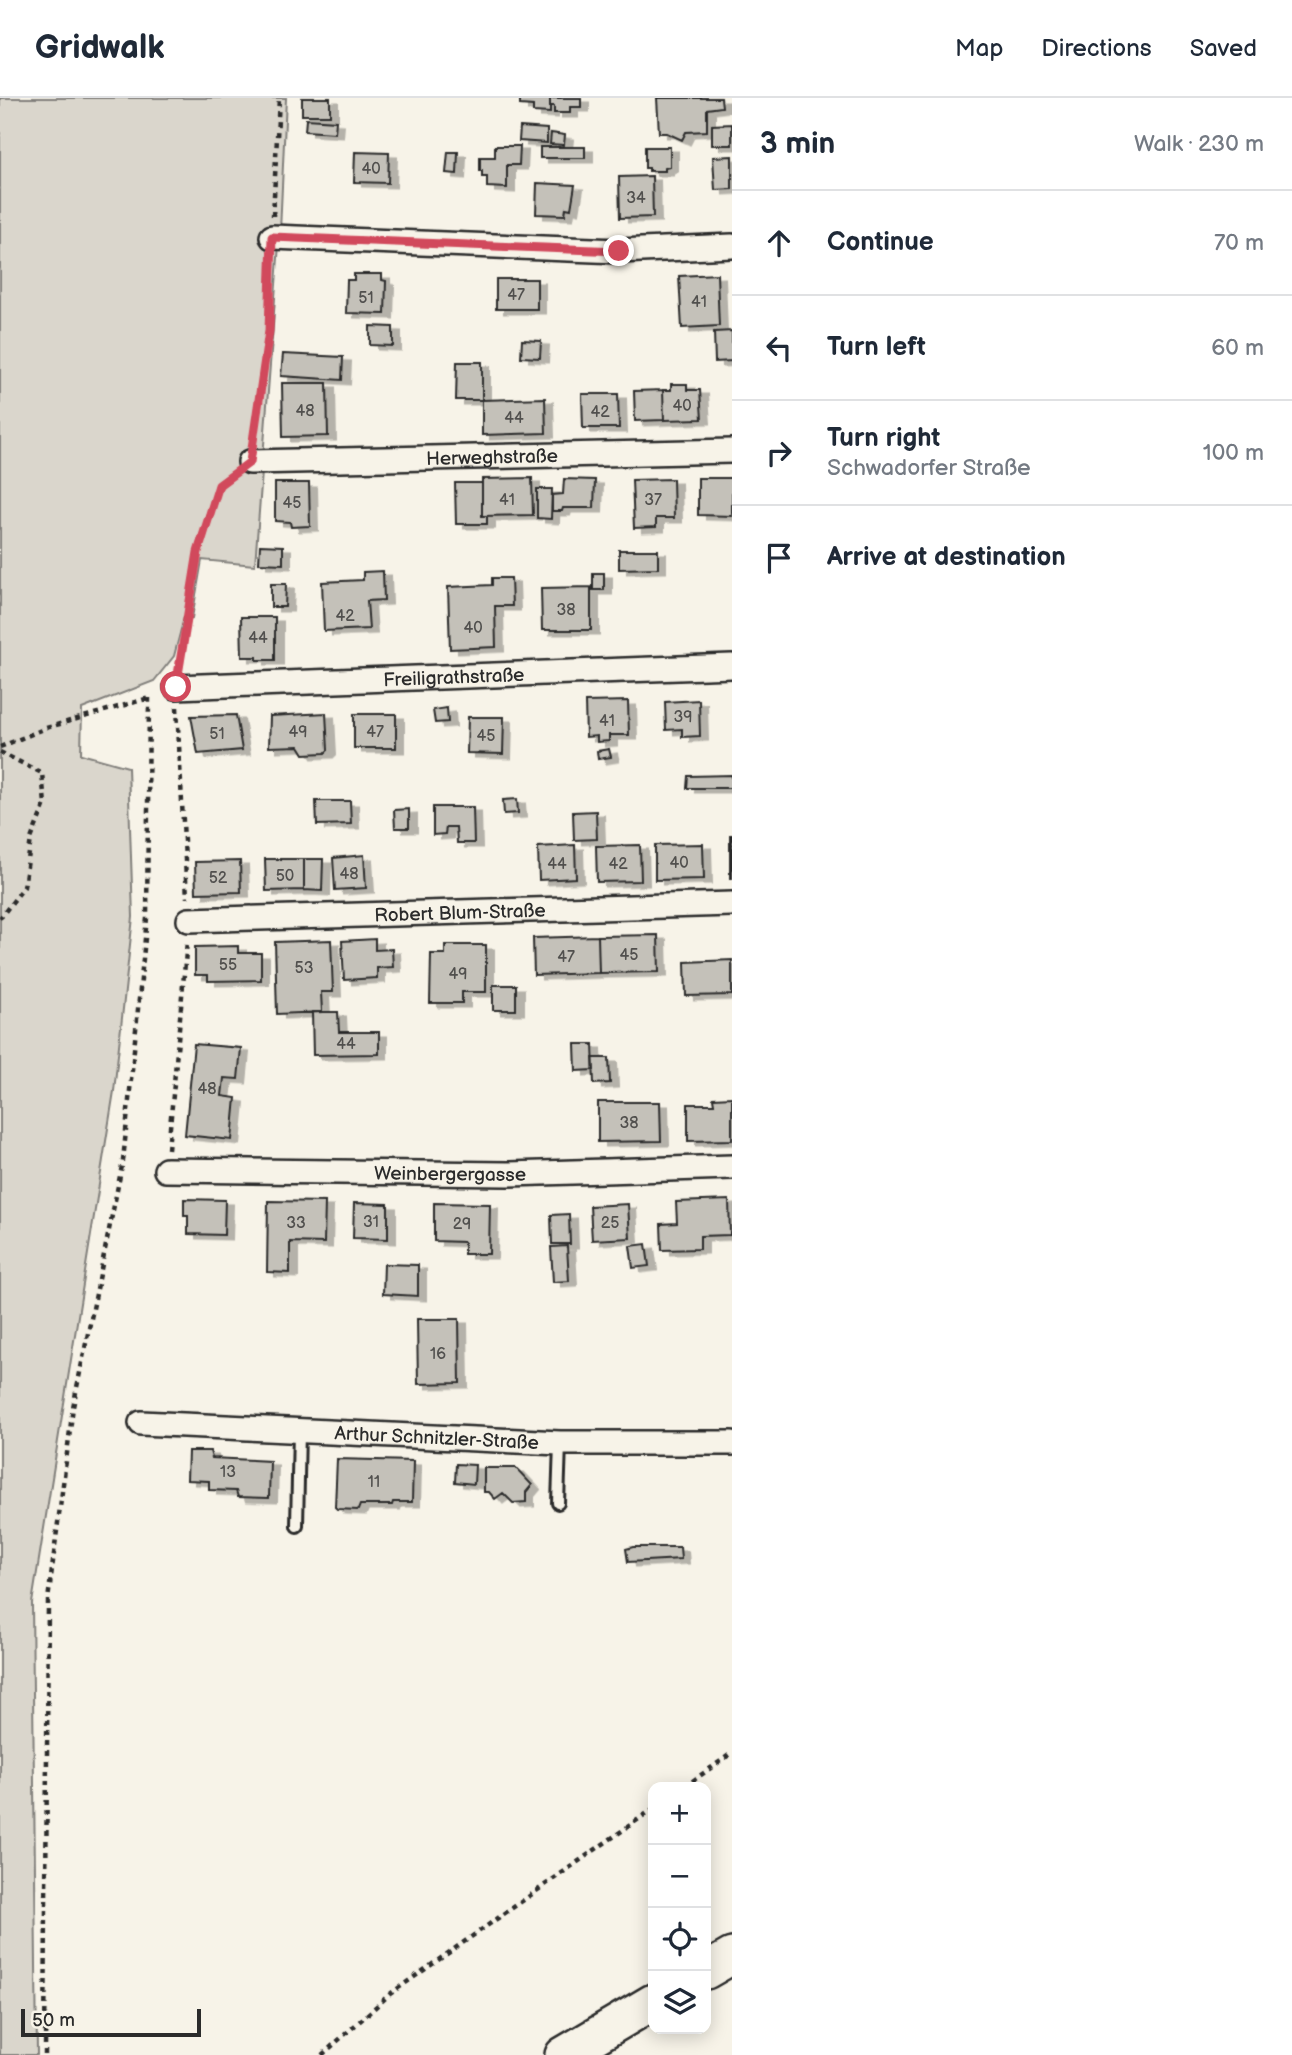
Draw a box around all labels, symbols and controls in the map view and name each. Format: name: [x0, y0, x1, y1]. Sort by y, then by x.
text: Gridwalk: [35, 28, 165, 68]
text: Map: [955, 34, 1003, 63]
text: Directions: [1041, 34, 1152, 63]
text: Saved: [1190, 34, 1257, 63]
text: 3 min: [760, 126, 835, 162]
text: Walk · 230 m: [1134, 130, 1264, 158]
house number: 40: [361, 160, 381, 179]
house number: 34: [626, 189, 646, 208]
icon: ahead: [760, 224, 798, 262]
text: Continue: [827, 227, 934, 258]
text: 70 m: [1214, 229, 1264, 257]
route end: [603, 235, 634, 266]
house number: 47: [507, 286, 525, 305]
house number: 51: [358, 289, 374, 308]
house number: 41: [691, 293, 707, 312]
icon: left: [760, 329, 798, 367]
text: Turn left: [827, 332, 926, 363]
text: 60 m: [1211, 334, 1264, 362]
house number: 40: [672, 397, 692, 416]
house number: 48: [295, 402, 315, 421]
house number: 42: [590, 403, 610, 422]
house number: 44: [504, 409, 524, 428]
text: Turn right: [827, 423, 940, 454]
icon: right: [760, 434, 798, 472]
text: 100 m: [1203, 439, 1264, 467]
street label: Herweghstraße: [426, 445, 558, 471]
text: Schwadorfer Straße: [827, 454, 1031, 482]
house number: 41: [499, 491, 515, 510]
house number: 37: [644, 491, 662, 510]
house number: 45: [283, 494, 301, 513]
icon: arrive: [760, 539, 798, 577]
text: Arrive at destination: [827, 542, 1066, 573]
house number: 38: [556, 601, 576, 620]
house number: 42: [335, 607, 355, 626]
house number: 40: [463, 619, 483, 638]
house number: 44: [248, 629, 268, 648]
street label: Freiligrathstraße: [383, 664, 525, 692]
route start: [160, 671, 191, 702]
house number: 39: [673, 708, 693, 727]
house number: 41: [599, 712, 615, 731]
house number: 49: [288, 723, 308, 742]
house number: 47: [366, 723, 384, 742]
house number: 51: [209, 725, 225, 744]
house number: 45: [477, 727, 495, 746]
house number: 40: [669, 854, 689, 873]
house number: 44: [547, 855, 567, 874]
house number: 42: [608, 855, 628, 874]
house number: 48: [339, 865, 359, 884]
house number: 50: [276, 867, 294, 886]
house number: 52: [209, 869, 228, 888]
street label: Robert Blum-Straße: [374, 899, 546, 928]
house number: 45: [620, 946, 638, 965]
house number: 47: [557, 948, 575, 967]
house number: 55: [219, 956, 237, 975]
house number: 53: [294, 959, 314, 978]
house number: 49: [448, 965, 468, 984]
house number: 44: [336, 1035, 356, 1054]
house number: 48: [197, 1080, 217, 1099]
house number: 38: [619, 1114, 639, 1133]
street label: Weinbergergasse: [374, 1162, 526, 1187]
house number: 31: [363, 1213, 379, 1232]
house number: 33: [286, 1214, 306, 1233]
house number: 25: [601, 1214, 619, 1233]
house number: 29: [453, 1215, 471, 1234]
house number: 16: [430, 1345, 446, 1364]
street label: Arthur Schnitzler-Straße: [334, 1422, 539, 1455]
house number: 13: [220, 1463, 236, 1482]
house number: 11: [368, 1473, 380, 1492]
map controls: [648, 1782, 711, 2034]
button: +: [648, 1782, 711, 1845]
button: −: [648, 1845, 711, 1908]
button: locate: [648, 1908, 711, 1971]
button: layers: [648, 1971, 711, 2034]
scale bar: [21, 2006, 201, 2038]
text: 50 m: [32, 2009, 75, 2032]

